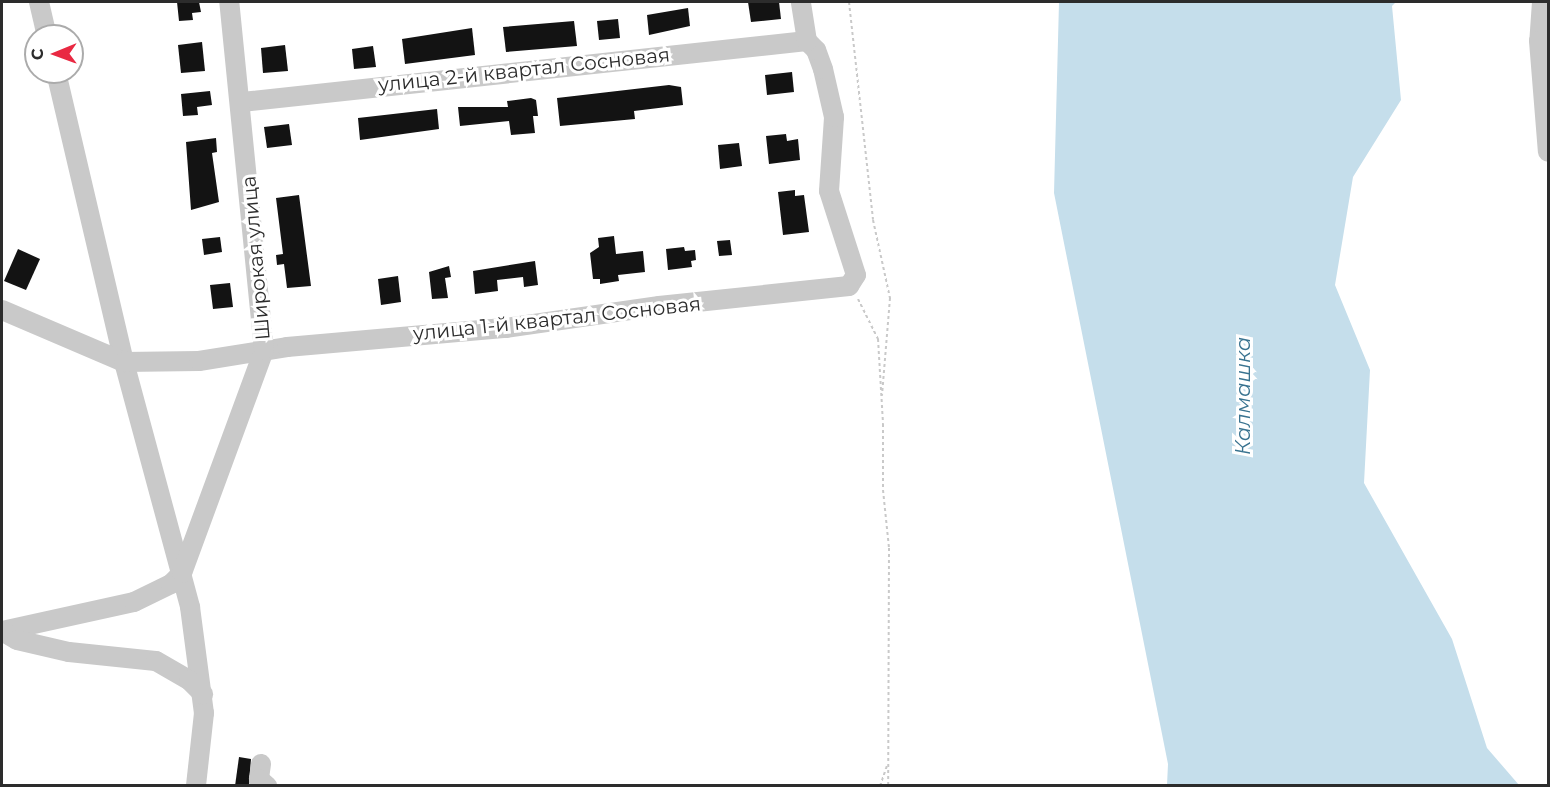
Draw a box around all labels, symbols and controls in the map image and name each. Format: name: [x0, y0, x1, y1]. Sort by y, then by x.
north arrow: [24, 24, 84, 84]
street label: улица 2-й квартал Сосновая: [377, 43, 671, 97]
text: С: [28, 48, 47, 60]
street label: Широкая улица: [237, 175, 275, 341]
street label: улица 1-й квартал Сосновая: [412, 292, 702, 346]
water label: Калмашка: [1230, 337, 1256, 455]

